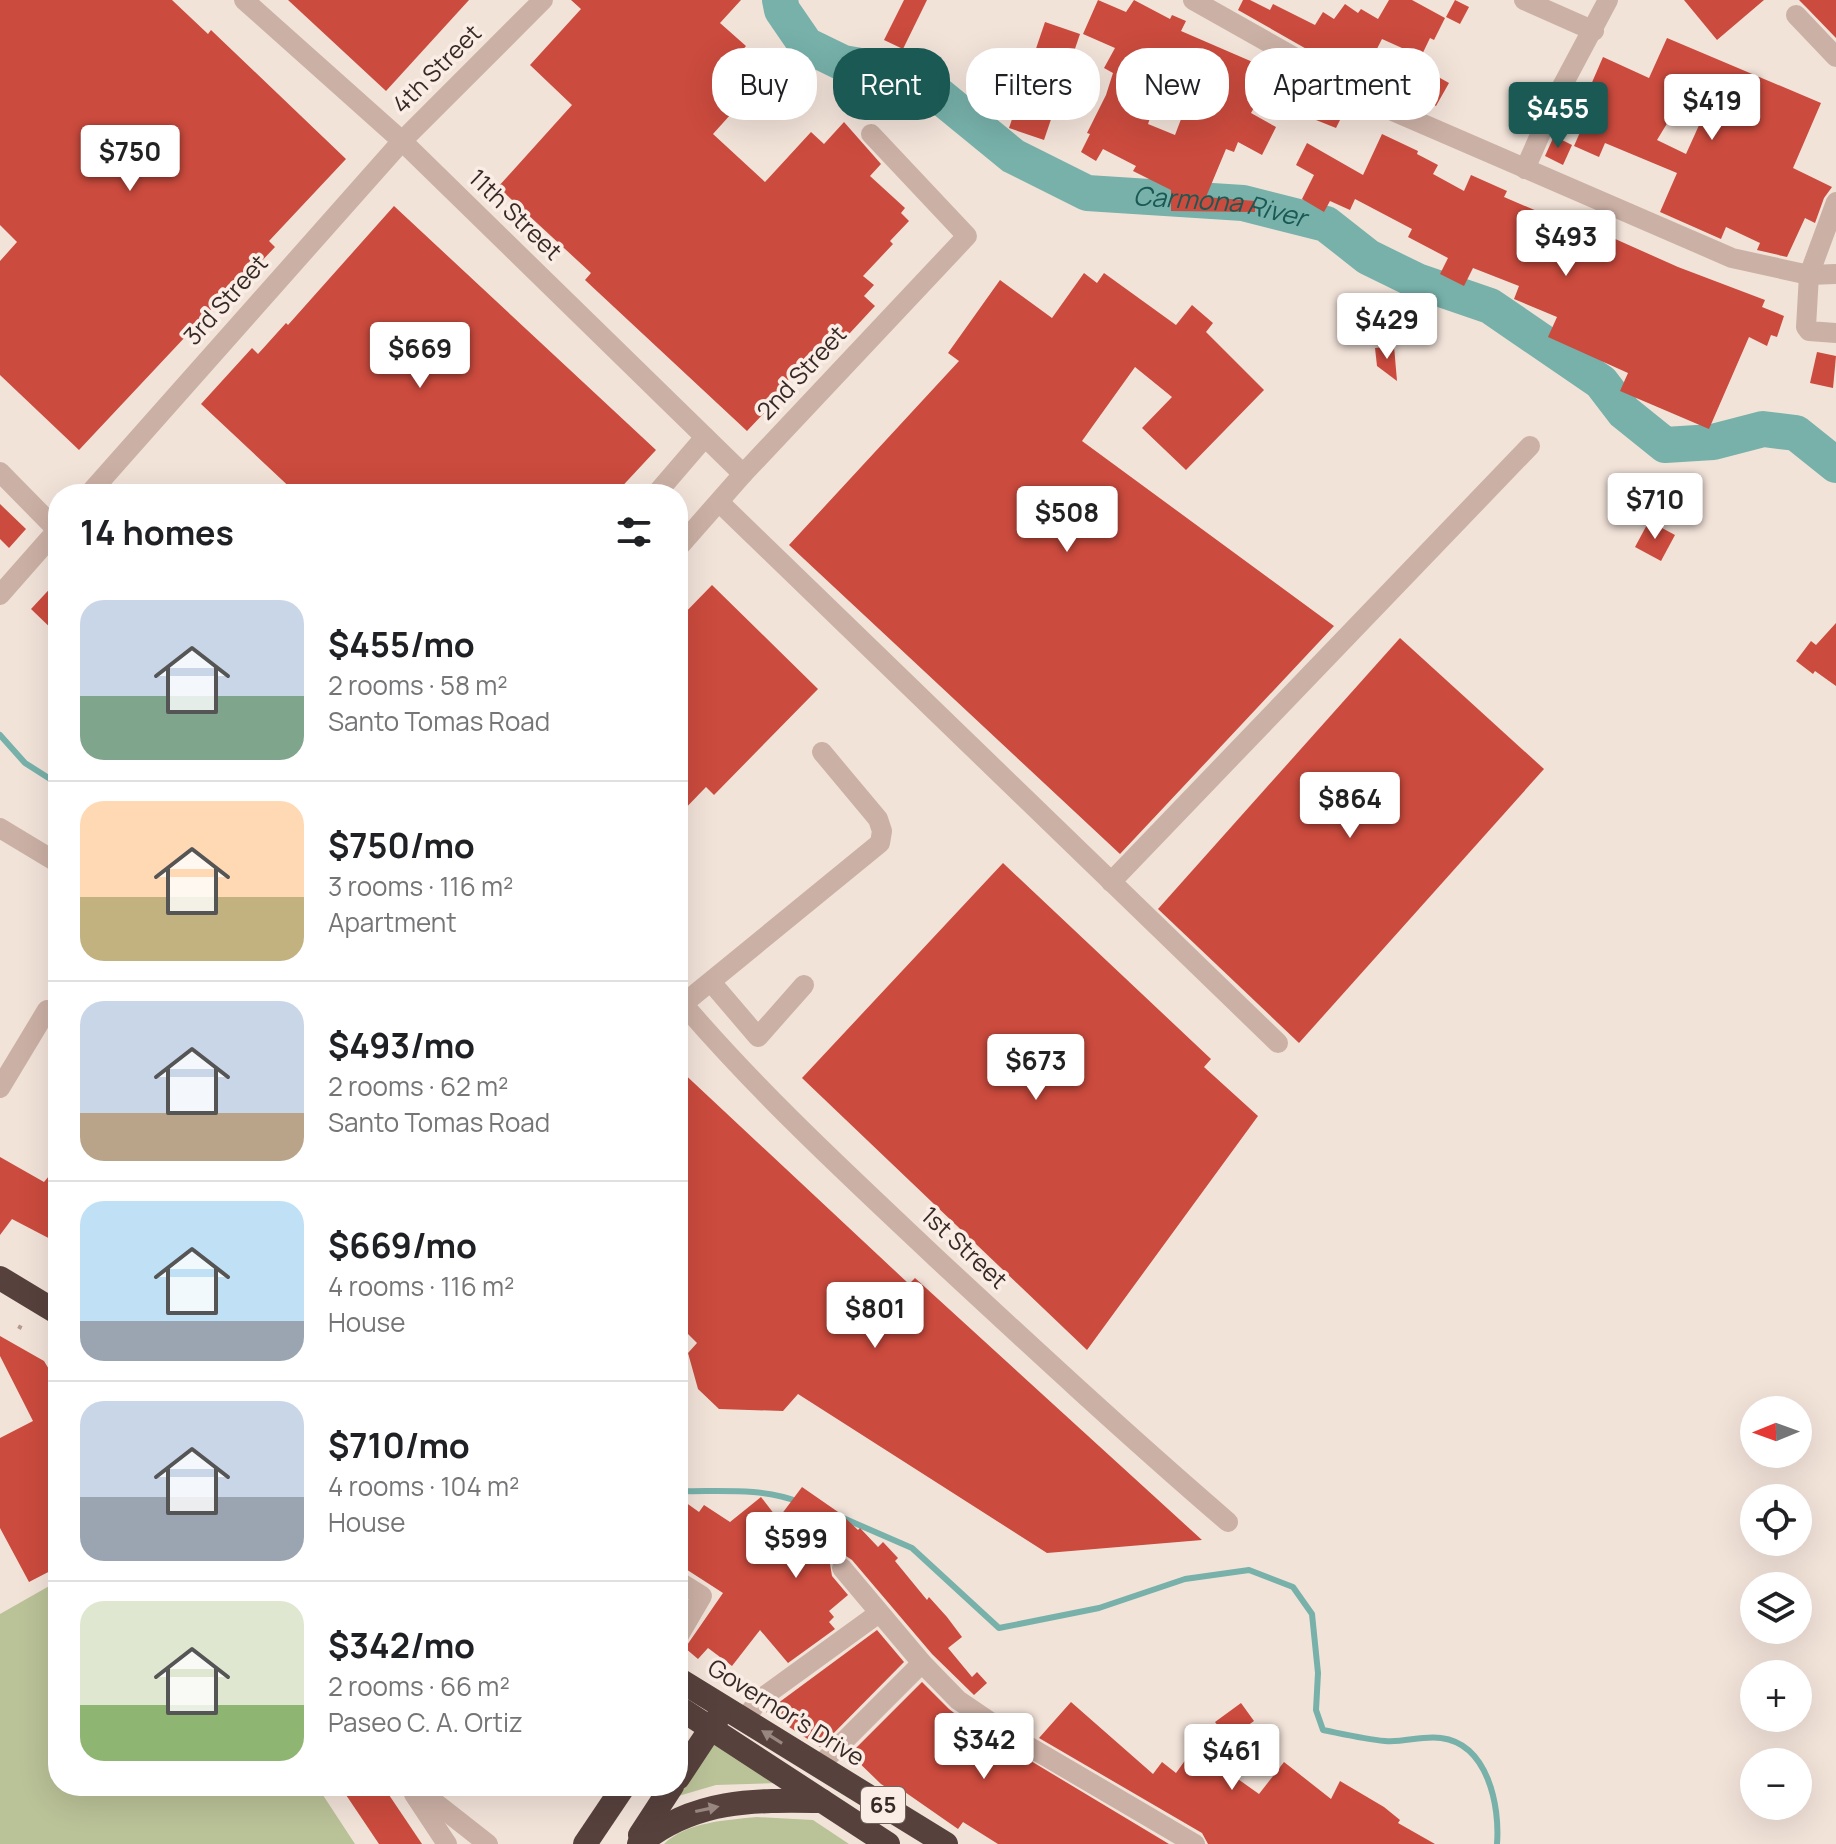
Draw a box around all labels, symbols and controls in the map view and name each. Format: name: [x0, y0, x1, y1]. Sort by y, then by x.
street label: 4th Street: [384, 16, 488, 120]
chip: Buy: [712, 48, 817, 120]
chip: Rent: [833, 48, 950, 120]
chip: Filters: [966, 48, 1100, 120]
chip: New: [1116, 48, 1229, 120]
chip: Apartment: [1245, 48, 1440, 120]
pin: $419: [1665, 74, 1759, 142]
pin: $455: [1511, 82, 1605, 150]
text: $419: [1682, 82, 1742, 118]
text: $455: [1527, 90, 1589, 126]
pin: $750: [83, 125, 177, 193]
text: $750: [99, 133, 161, 169]
street label: 11th Street: [462, 161, 570, 267]
water label: Carmona River: [1132, 177, 1314, 236]
pin: $493: [1519, 210, 1613, 278]
text: $493: [1535, 218, 1597, 254]
street label: 3rd Street: [175, 247, 274, 351]
pin: $429: [1340, 293, 1434, 361]
text: $429: [1355, 301, 1419, 337]
street label: 2nd Street: [749, 318, 853, 426]
pin: $669: [373, 322, 467, 390]
text: $669: [388, 330, 452, 366]
pin: $710: [1608, 473, 1702, 541]
text: $710: [1626, 481, 1684, 517]
pin: $508: [1020, 486, 1114, 554]
text: $508: [1035, 494, 1099, 530]
text: 14 homes: [80, 509, 234, 555]
icon: filters: [612, 510, 656, 554]
text: $455/mo: [328, 621, 475, 667]
icon: home: [144, 632, 240, 728]
text: 2 rooms · 58 m²: [328, 667, 508, 703]
text: Santo Tomas Road: [328, 703, 550, 739]
pin: $864: [1303, 772, 1397, 840]
text: $864: [1318, 780, 1382, 816]
text: $750/mo: [328, 822, 475, 868]
icon: home: [144, 833, 240, 929]
text: 3 rooms · 116 m²: [328, 868, 514, 904]
text: Apartment: [328, 904, 457, 940]
text: $493/mo: [328, 1022, 475, 1068]
icon: home: [144, 1033, 240, 1129]
pin: $673: [989, 1034, 1083, 1102]
text: $673: [1005, 1042, 1067, 1078]
text: 2 rooms · 62 m²: [328, 1068, 508, 1104]
text: Santo Tomas Road: [328, 1104, 550, 1140]
street label: 1st Street: [915, 1198, 1015, 1295]
text: $669/mo: [328, 1222, 477, 1268]
icon: home: [144, 1233, 240, 1329]
text: 4 rooms · 116 m²: [328, 1268, 514, 1304]
pin: $801: [828, 1282, 922, 1350]
text: $801: [845, 1290, 905, 1326]
text: House: [328, 1304, 405, 1340]
north arrow: [1740, 1396, 1812, 1468]
map controls: [1740, 1396, 1812, 1820]
text: $710/mo: [328, 1422, 470, 1468]
icon: home: [144, 1433, 240, 1529]
text: 4 rooms · 104 m²: [328, 1468, 519, 1504]
button: locate: [1740, 1484, 1812, 1556]
text: House: [328, 1504, 405, 1540]
pin: $599: [749, 1512, 843, 1580]
text: $599: [764, 1520, 828, 1556]
button: layers: [1740, 1572, 1812, 1644]
text: $342/mo: [328, 1622, 475, 1668]
icon: home: [144, 1633, 240, 1729]
street label: Governor's Drive: [702, 1650, 871, 1773]
button: +: [1740, 1660, 1812, 1732]
text: 2 rooms · 66 m²: [328, 1668, 510, 1704]
text: Paseo C. A. Ortiz: [328, 1704, 523, 1740]
pin: $342: [937, 1713, 1031, 1781]
text: $342: [953, 1721, 1015, 1757]
pin: $461: [1185, 1724, 1279, 1792]
one-way arrow: [761, 1730, 783, 1744]
text: $461: [1202, 1732, 1262, 1768]
button: −: [1740, 1748, 1812, 1820]
road number: 65: [861, 1787, 905, 1823]
one-way arrow: [695, 1802, 720, 1815]

